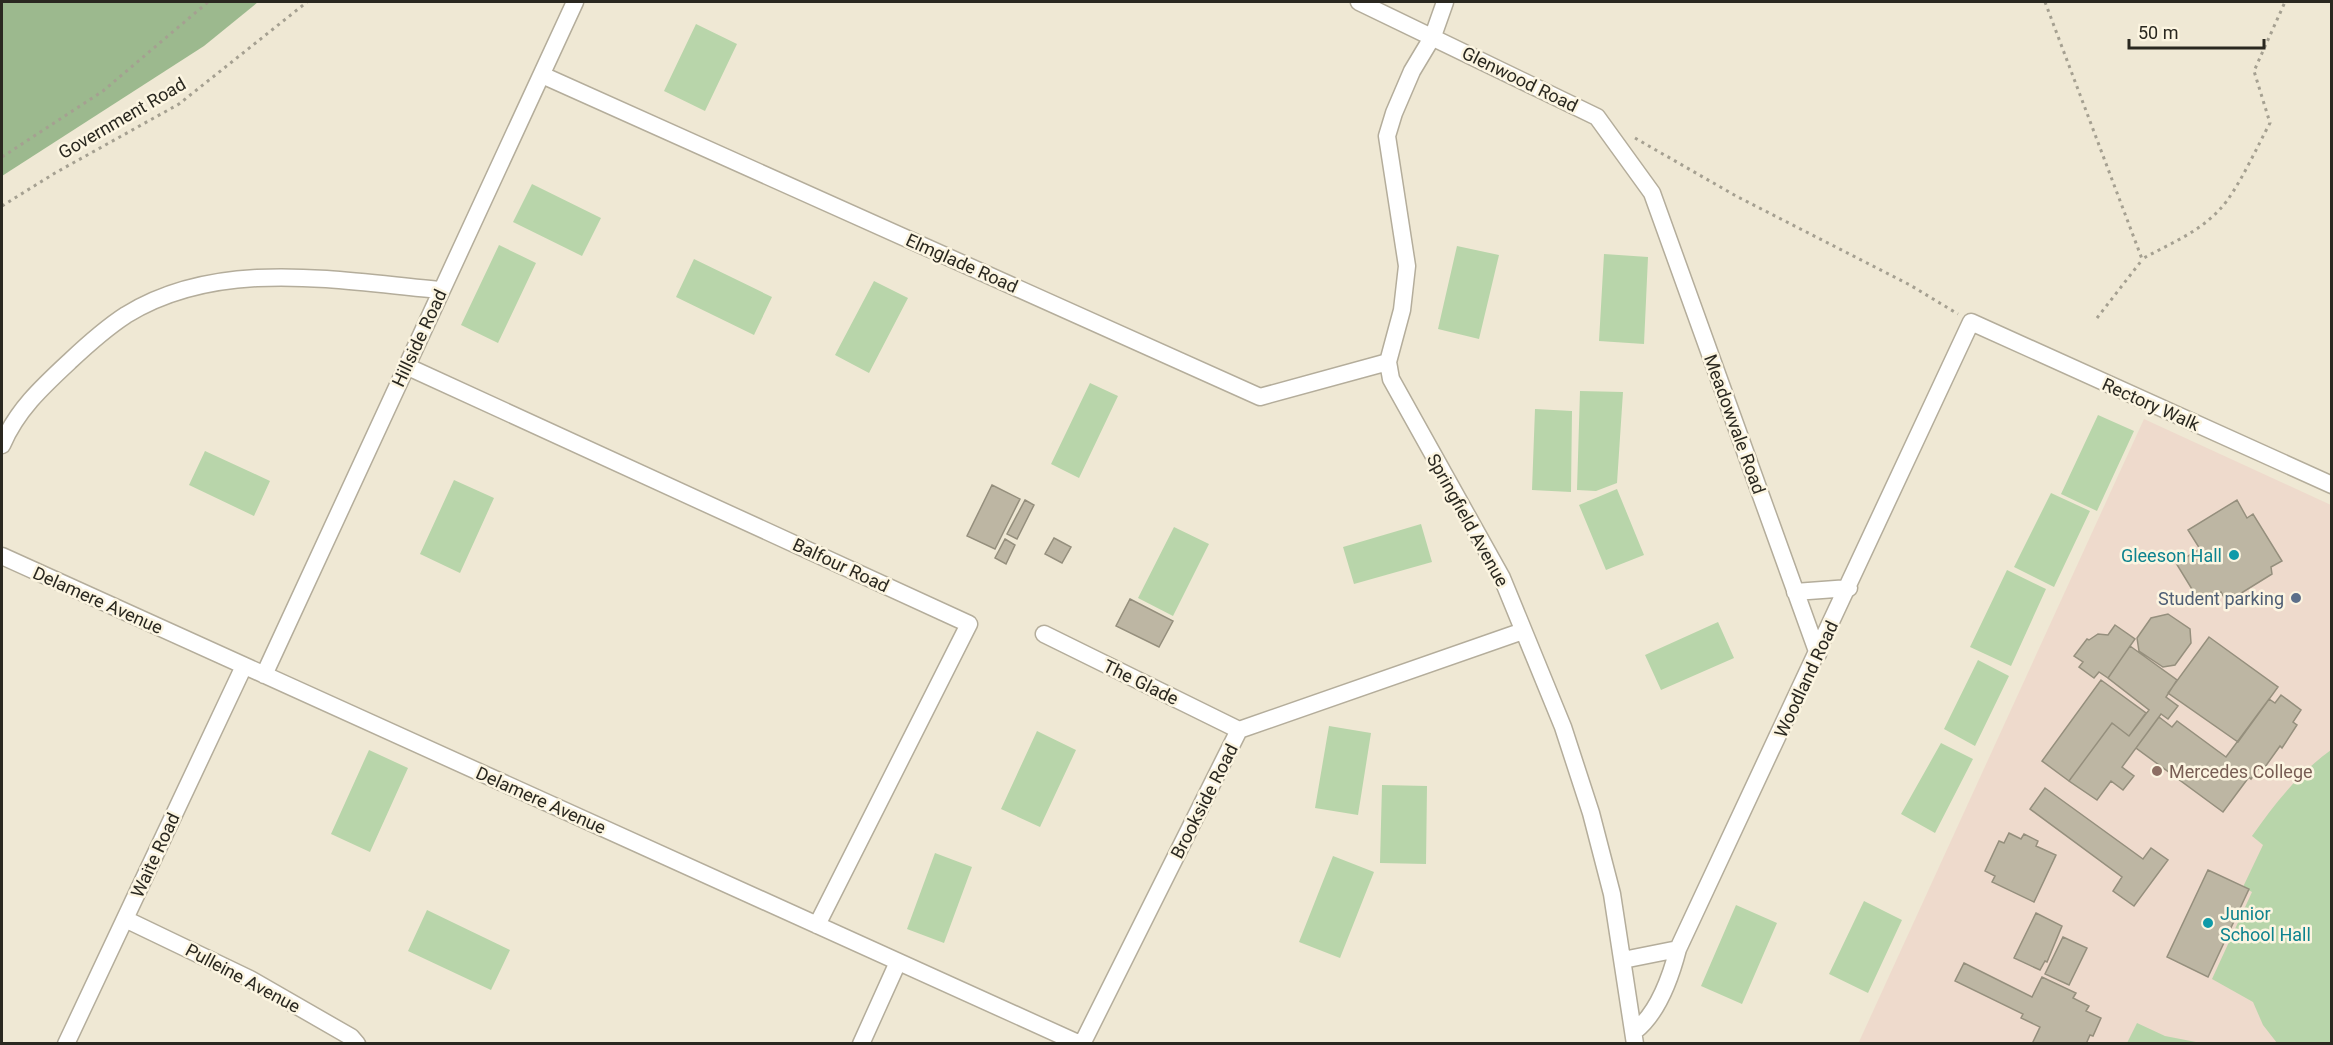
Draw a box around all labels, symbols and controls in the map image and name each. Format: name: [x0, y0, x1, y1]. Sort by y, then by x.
scale bar: [2129, 12, 2264, 50]
text: 50 m: [2138, 22, 2178, 43]
street label: Glenwood Road: [1459, 42, 1581, 116]
street label: Government Road: [55, 73, 189, 163]
street label: Elmglade Road: [903, 229, 1021, 297]
street label: Hillside Road: [387, 286, 451, 390]
street label: Meadowvale Road: [1700, 351, 1770, 497]
street label: Rectory Walk: [2099, 373, 2204, 435]
street label: Springfield Avenue: [1423, 450, 1513, 590]
street label: Balfour Road: [790, 534, 892, 596]
place label: Gleeson Hall: [2121, 545, 2222, 566]
marker: Gleeson Hall: [2227, 548, 2241, 562]
street label: Delamere Avenue: [30, 562, 166, 638]
place label: Student parking: [2158, 588, 2284, 609]
marker: Student parking: [2289, 591, 2303, 605]
street label: Woodland Road: [1770, 617, 1842, 741]
street label: The Glade: [1100, 655, 1182, 709]
street label: Brookside Road: [1166, 740, 1242, 862]
place label: Mercedes College: [2169, 761, 2313, 782]
street label: Delamere Avenue: [473, 762, 609, 838]
marker: Mercedes College: [2150, 764, 2164, 778]
street label: Waite Road: [126, 809, 184, 901]
place label: Junior School Hall: [2220, 903, 2311, 945]
marker: Junior School Hall: [2201, 916, 2215, 930]
street label: Pulleine Avenue: [182, 939, 304, 1017]

